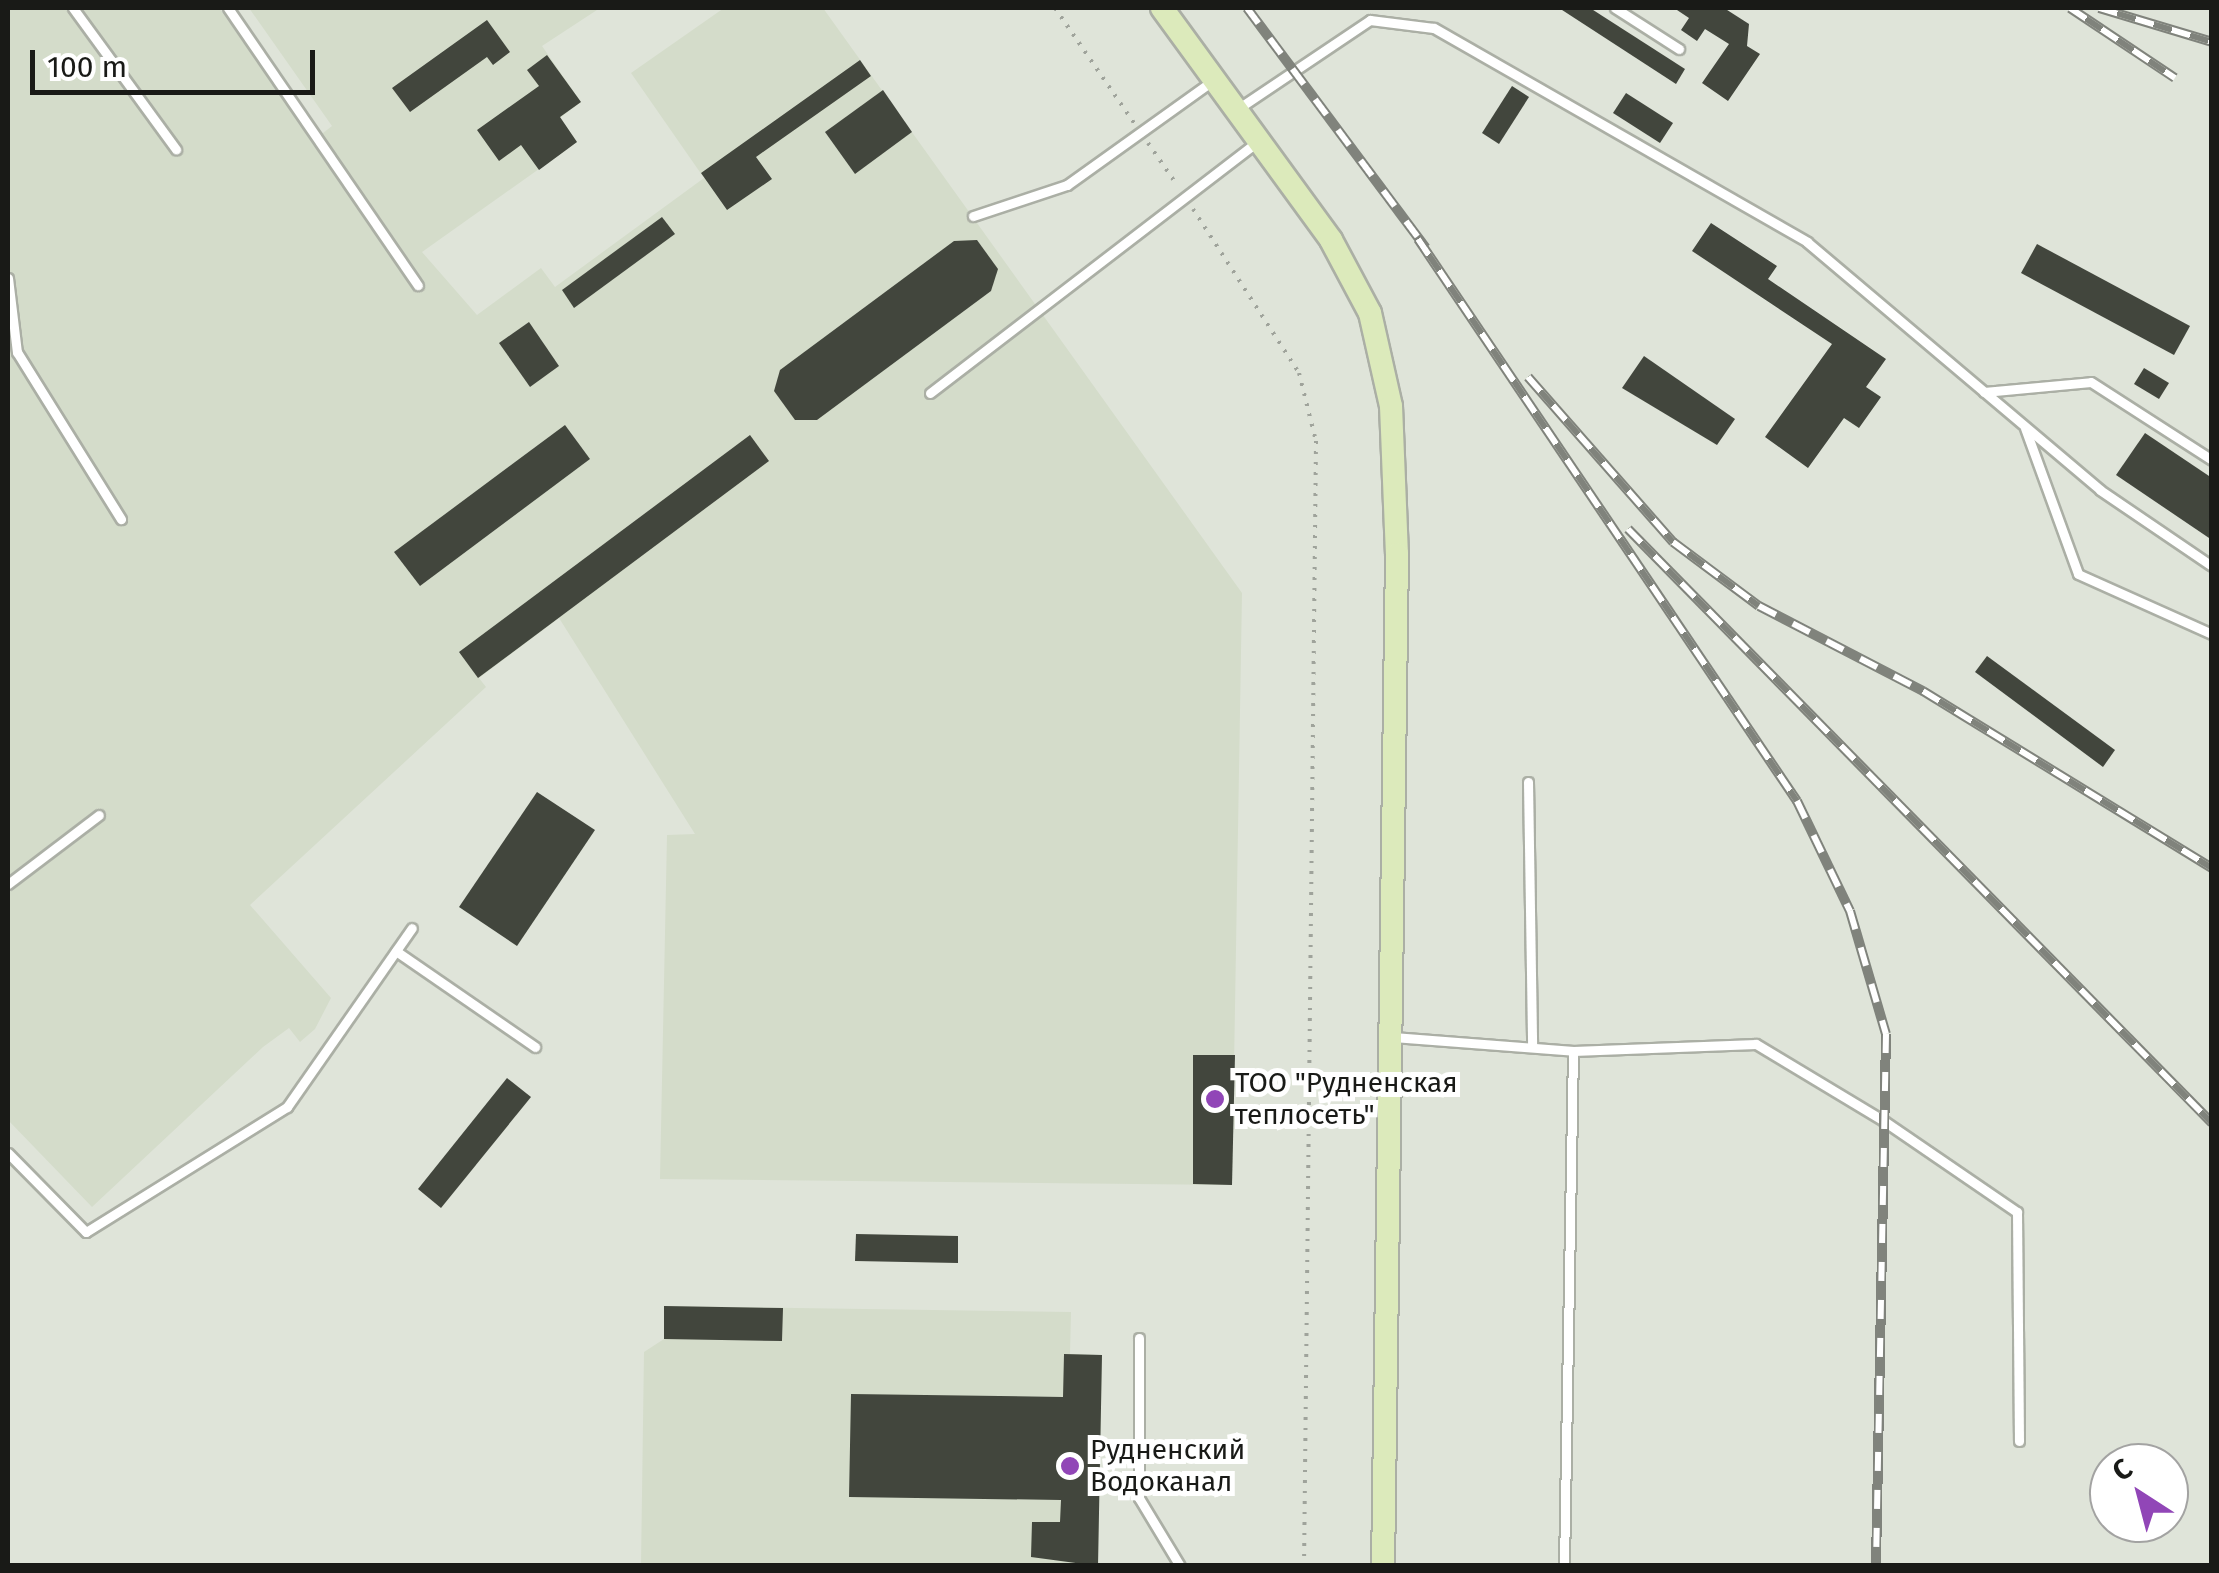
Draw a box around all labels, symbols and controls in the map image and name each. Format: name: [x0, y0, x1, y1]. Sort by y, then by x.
scale bar: [35, 30, 320, 92]
text: 100 m: [47, 49, 127, 85]
place label: ТОО "Рудненская теплосеть": [1235, 1066, 1458, 1132]
marker: ТОО "Рудненская теплосеть": [1204, 1088, 1226, 1110]
place label: Рудненский Водоканал: [1090, 1433, 1245, 1499]
north arrow: [2089, 1443, 2189, 1543]
text: С: [2106, 1452, 2138, 1488]
marker: Рудненский Водоканал: [1059, 1455, 1081, 1477]

